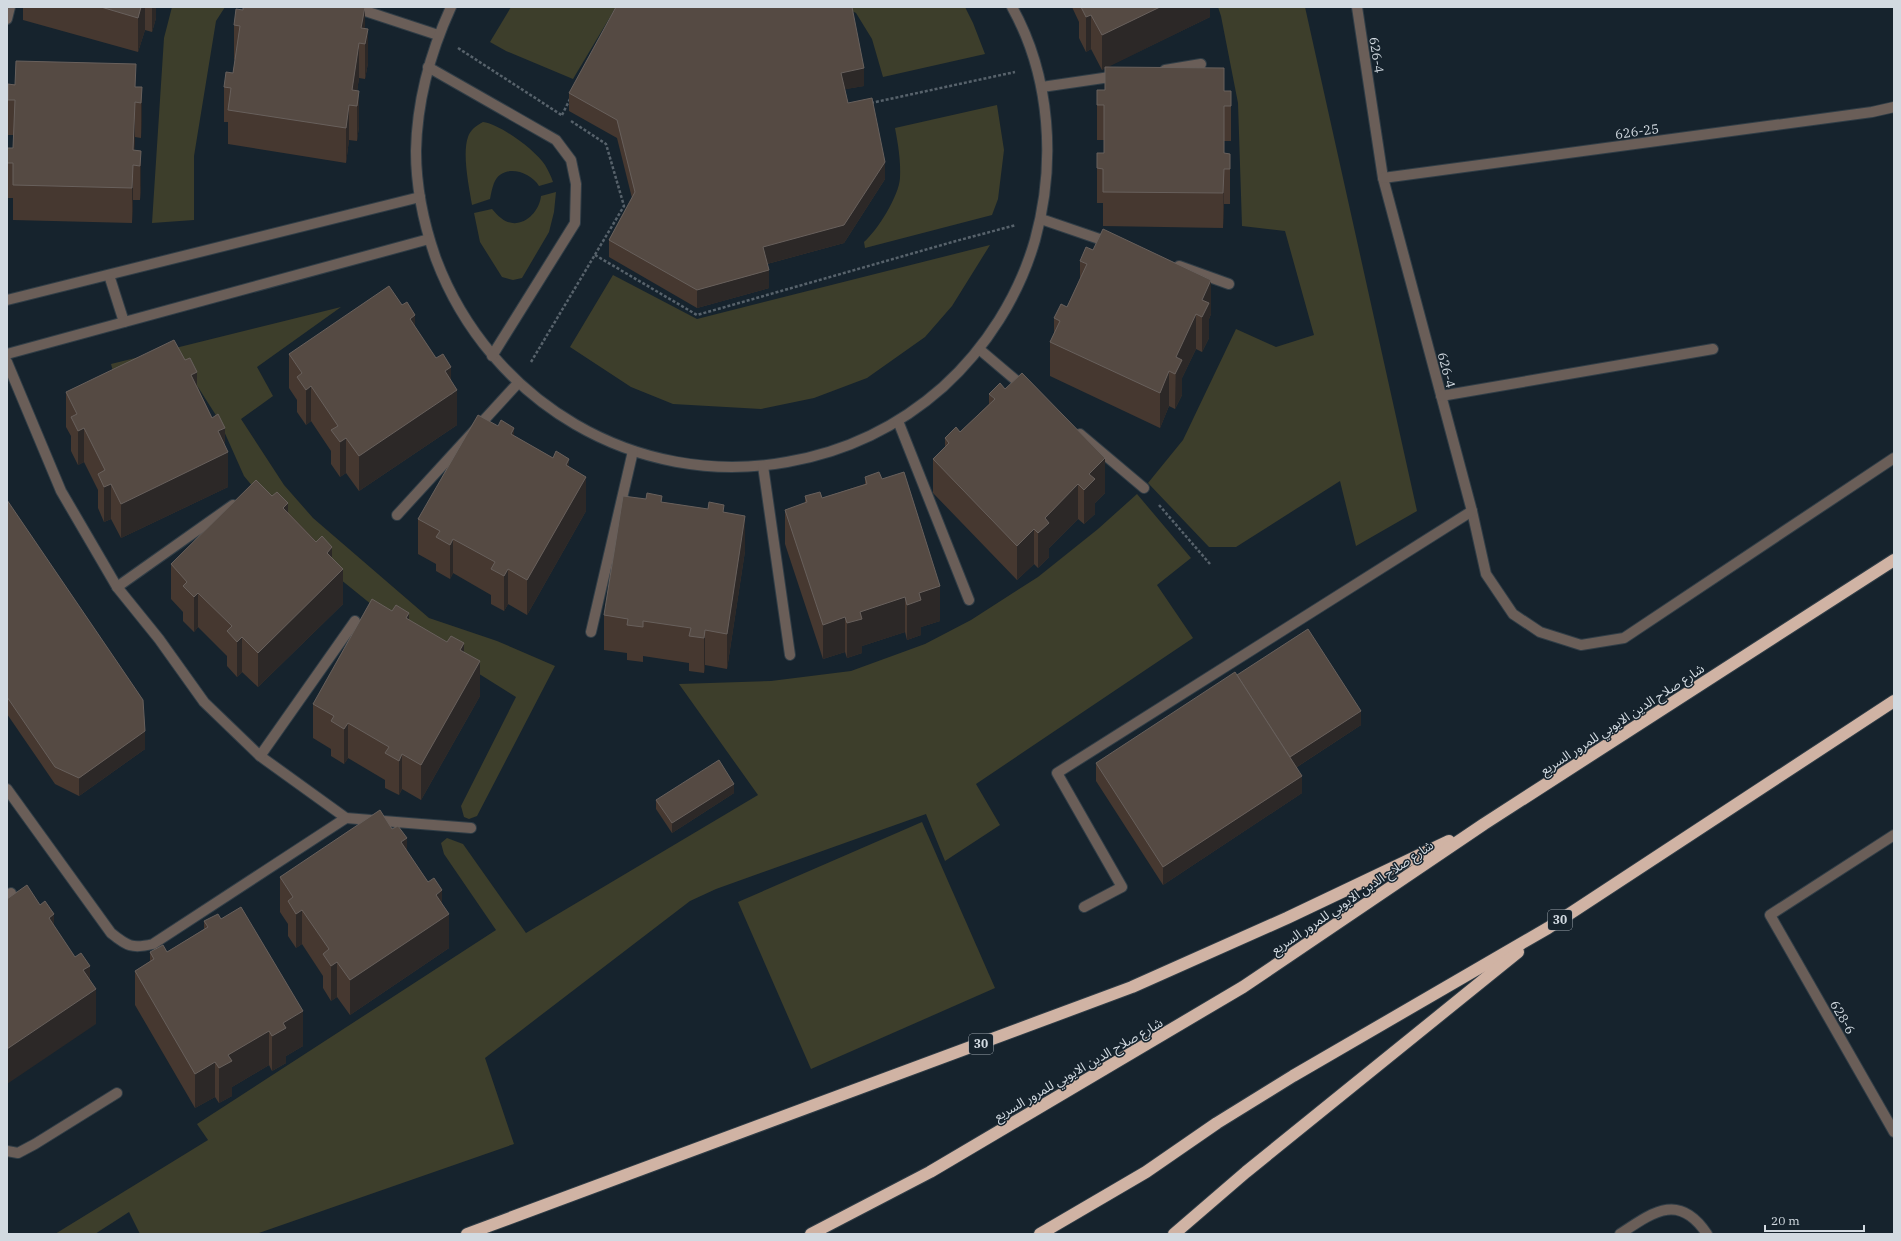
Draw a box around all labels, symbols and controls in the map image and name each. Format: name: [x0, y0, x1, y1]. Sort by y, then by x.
street label: 626-4: [1365, 36, 1388, 75]
street label: 626-25: [1614, 120, 1660, 143]
street label: 626-4: [1434, 350, 1459, 390]
street label: شارع صلاح الدين الايوبي للمرور السريع: [1537, 660, 1709, 781]
street label: شارع صلاح الدين الايوبي للمرور السريع: [1268, 837, 1438, 960]
road number: 30: [1548, 910, 1572, 930]
street label: 628-6: [1826, 997, 1859, 1037]
street label: شارع صلاح الدين الايوبي للمرور السريع: [991, 1014, 1167, 1127]
road number: 30: [969, 1034, 993, 1054]
scale bar: [1765, 1207, 1864, 1233]
text: 20 m: [1771, 1213, 1800, 1228]

